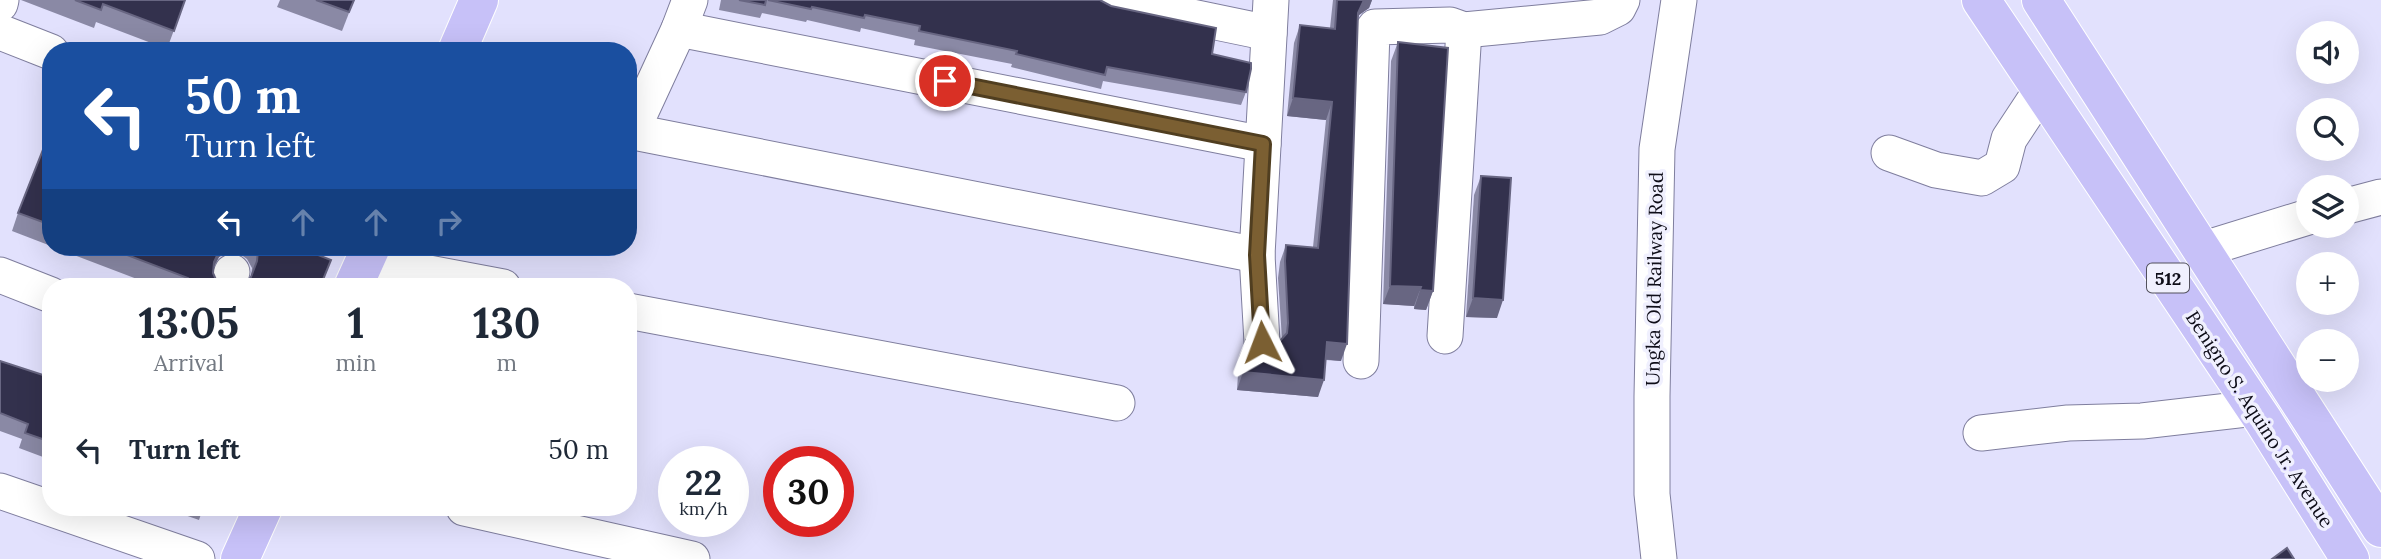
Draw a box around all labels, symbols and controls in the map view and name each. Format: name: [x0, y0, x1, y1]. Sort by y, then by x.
map controls: [2296, 21, 2359, 392]
button: sound: [2296, 21, 2359, 84]
pin: [915, 51, 975, 111]
icon: arrive: [926, 62, 964, 100]
text: 50 m: [185, 64, 301, 126]
icon: left: [70, 70, 161, 161]
button: search: [2296, 98, 2359, 161]
text: Turn left: [185, 125, 315, 166]
street label: Ungka Old Railway Road: [1640, 172, 1668, 386]
button: layers: [2296, 175, 2359, 238]
icon: left: [211, 203, 249, 241]
icon: ahead: [284, 203, 322, 241]
icon: ahead: [357, 203, 395, 241]
icon: right: [430, 203, 468, 241]
button: +: [2296, 252, 2359, 315]
road number: 512: [2147, 264, 2189, 292]
text: 13:05: [139, 296, 239, 350]
text: 1: [348, 296, 365, 350]
text: 130: [473, 296, 540, 350]
position arrow: [1225, 305, 1299, 379]
street label: Benigno S. Aquino Jr. Avenue: [2181, 306, 2339, 532]
button: −: [2296, 329, 2359, 392]
text: Arrival: [154, 348, 224, 377]
text: min: [336, 348, 377, 377]
text: m: [496, 348, 517, 377]
icon: left: [70, 431, 108, 469]
text: Turn left: [129, 433, 240, 466]
text: 50 m: [549, 433, 609, 466]
speed limit sign: 30: [763, 446, 854, 537]
text: 22: [685, 460, 722, 505]
text: km/h: [679, 497, 728, 520]

